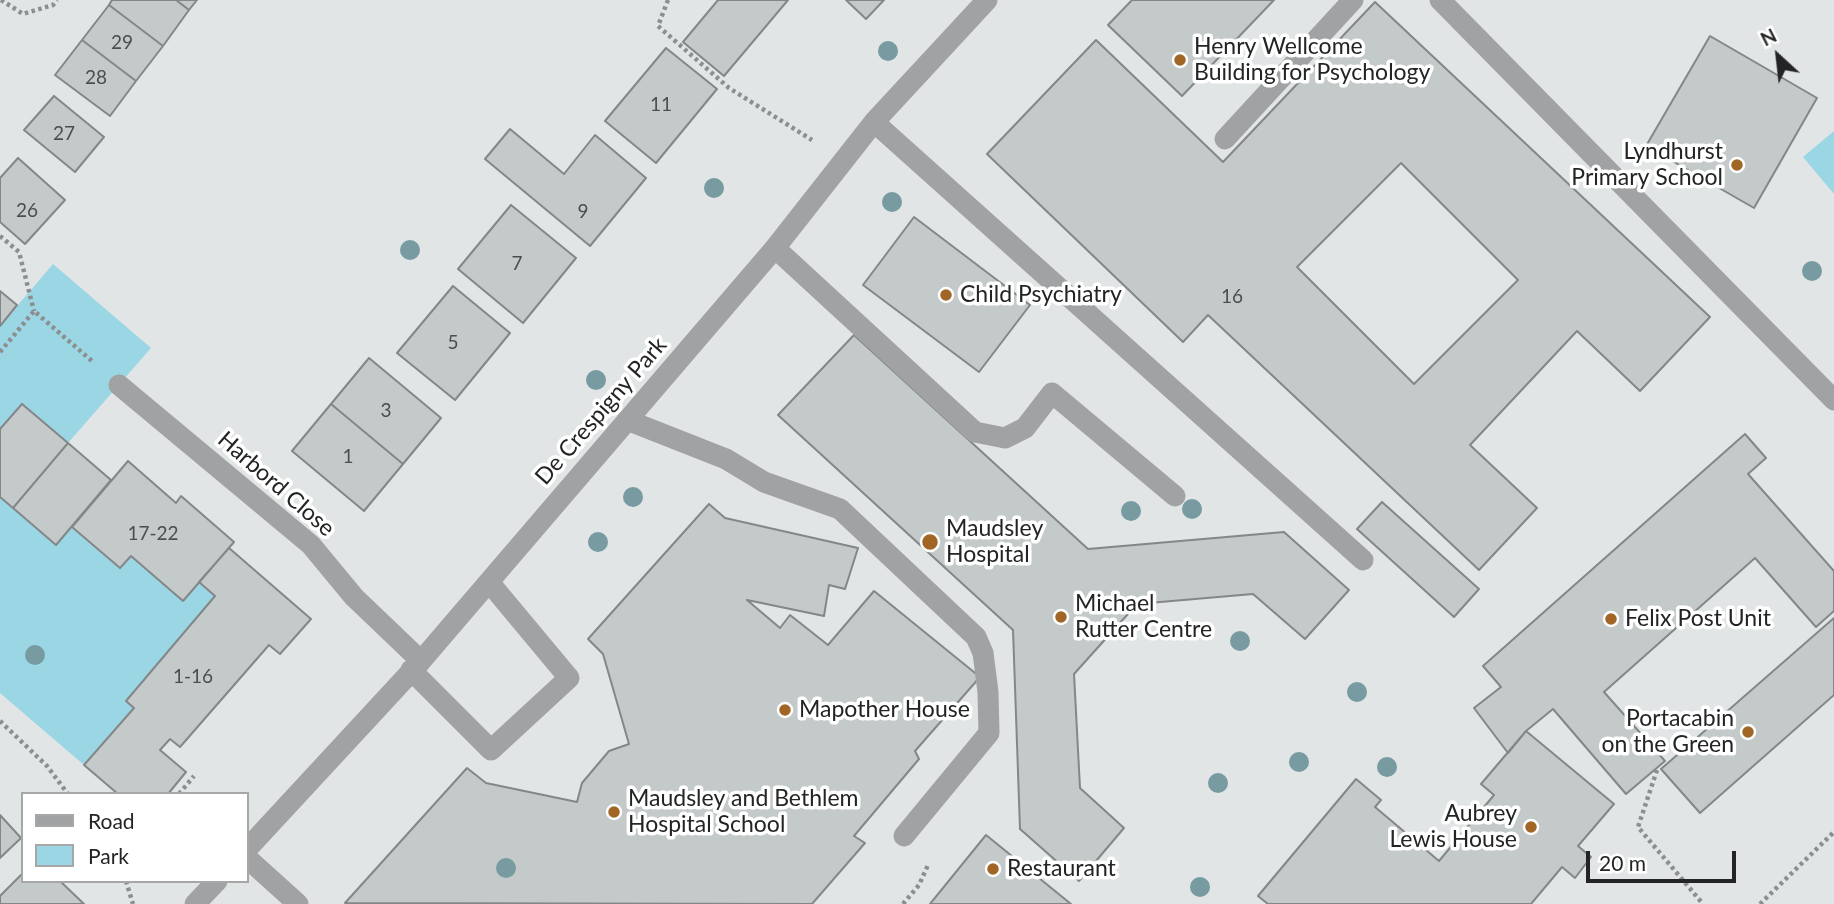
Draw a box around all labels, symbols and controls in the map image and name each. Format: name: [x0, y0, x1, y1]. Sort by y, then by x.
north arrow: [1743, 21, 1813, 91]
text: N: [1756, 23, 1780, 50]
house number: 29: [111, 32, 133, 54]
place label: Henry Wellcome Building for Psychology: [1194, 33, 1430, 87]
marker: Henry Wellcome Building for Psychology: [1172, 52, 1188, 68]
house number: 28: [85, 67, 107, 89]
house number: 11: [650, 94, 672, 116]
house number: 27: [53, 123, 75, 145]
place label: Lyndhurst Primary School: [1571, 138, 1723, 192]
marker: Lyndhurst Primary School: [1729, 157, 1745, 173]
house number: 26: [16, 200, 38, 222]
house number: 9: [577, 201, 589, 223]
house number: 7: [511, 253, 523, 275]
place label: Child Psychiatry: [960, 281, 1122, 309]
house number: 16: [1221, 286, 1243, 308]
marker: Child Psychiatry: [938, 287, 954, 303]
house number: 5: [447, 332, 459, 354]
street label: De Crespigny Park: [529, 332, 673, 490]
house number: 3: [380, 400, 392, 422]
street label: Harbord Close: [212, 426, 340, 542]
house number: 1: [342, 446, 354, 468]
place label: Maudsley Hospital: [946, 515, 1043, 569]
house number: 17-22: [127, 523, 179, 545]
marker: Maudsley Hospital: [920, 532, 940, 552]
place label: Michael Rutter Centre: [1075, 590, 1212, 644]
place label: Felix Post Unit: [1625, 605, 1771, 633]
marker: Michael Rutter Centre: [1053, 609, 1069, 625]
marker: Felix Post Unit: [1603, 611, 1619, 627]
house number: 1-16: [173, 666, 213, 688]
place label: Mapother House: [799, 696, 970, 724]
marker: Mapother House: [777, 702, 793, 718]
place label: Portacabin on the Green: [1601, 705, 1734, 759]
marker: Portacabin on the Green: [1740, 724, 1756, 740]
place label: Maudsley and Bethlem Hospital School: [628, 785, 858, 839]
legend: [21, 792, 248, 883]
place label: Aubrey Lewis House: [1389, 800, 1517, 854]
marker: Maudsley and Bethlem Hospital School: [606, 804, 622, 820]
text: Road: [88, 808, 135, 833]
marker: Aubrey Lewis House: [1523, 819, 1539, 835]
scale bar: [1589, 838, 1740, 882]
text: Park: [88, 843, 129, 868]
text: 20 m: [1599, 850, 1646, 875]
place label: Restaurant: [1007, 855, 1116, 883]
marker: Restaurant: [985, 861, 1001, 877]

